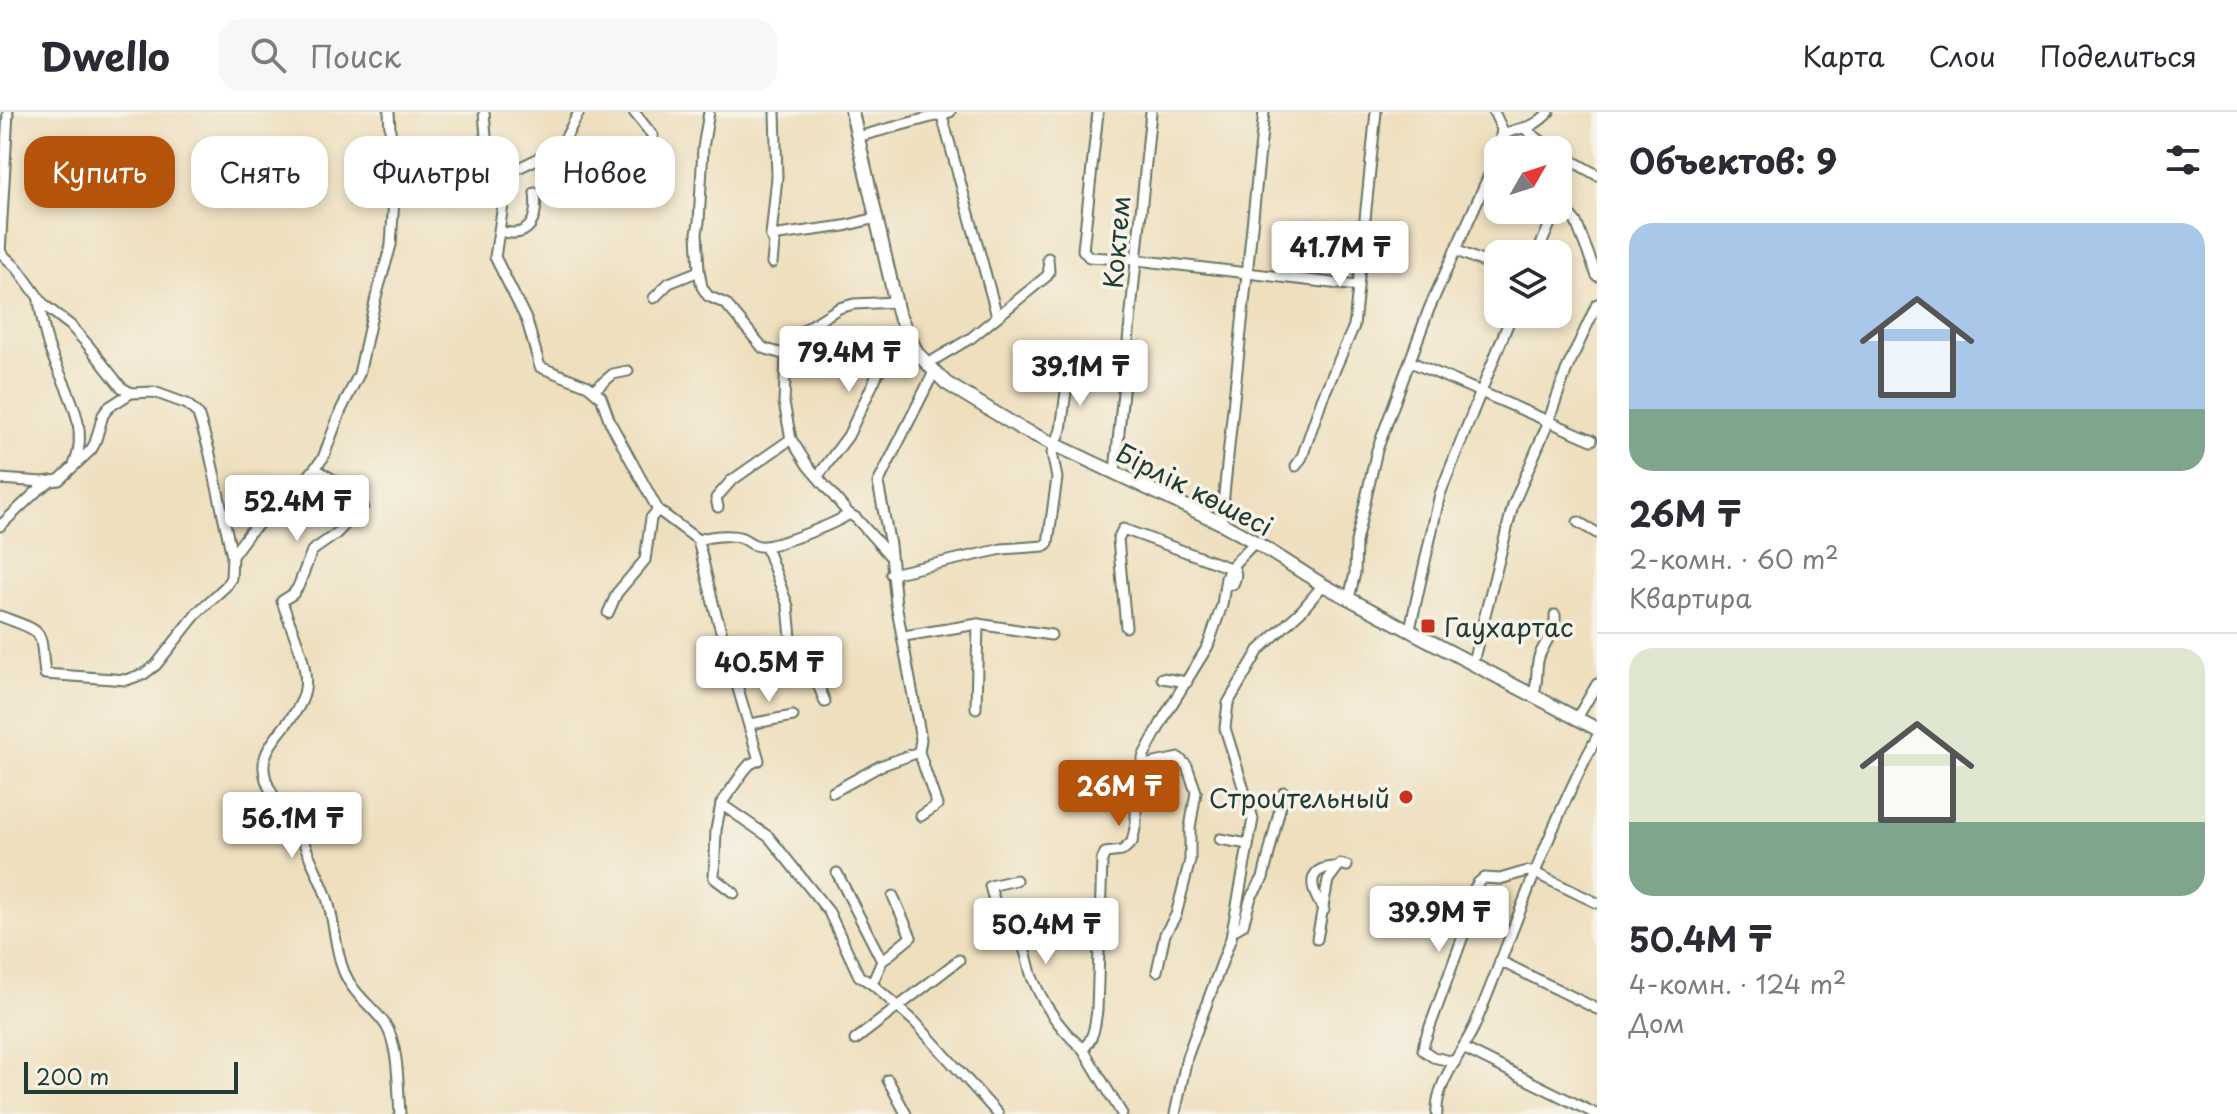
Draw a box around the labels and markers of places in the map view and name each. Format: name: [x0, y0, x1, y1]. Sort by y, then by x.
pin: 41.7M ₸: [1266, 221, 1414, 289]
pin: 79.4M ₸: [775, 326, 923, 394]
pin: 39.1M ₸: [1006, 340, 1154, 408]
pin: 52.4M ₸: [223, 475, 371, 543]
place label: Гаухартас: [1444, 607, 1573, 646]
marker: Гаухартас: [1419, 617, 1437, 635]
pin: 40.5M ₸: [695, 636, 843, 704]
pin: 26M ₸: [1063, 760, 1175, 828]
place label: Строительный: [1209, 778, 1390, 817]
marker: Строительный: [1397, 788, 1415, 806]
pin: 56.1M ₸: [218, 792, 366, 860]
pin: 39.9M ₸: [1365, 886, 1513, 954]
pin: 50.4M ₸: [972, 898, 1120, 966]

